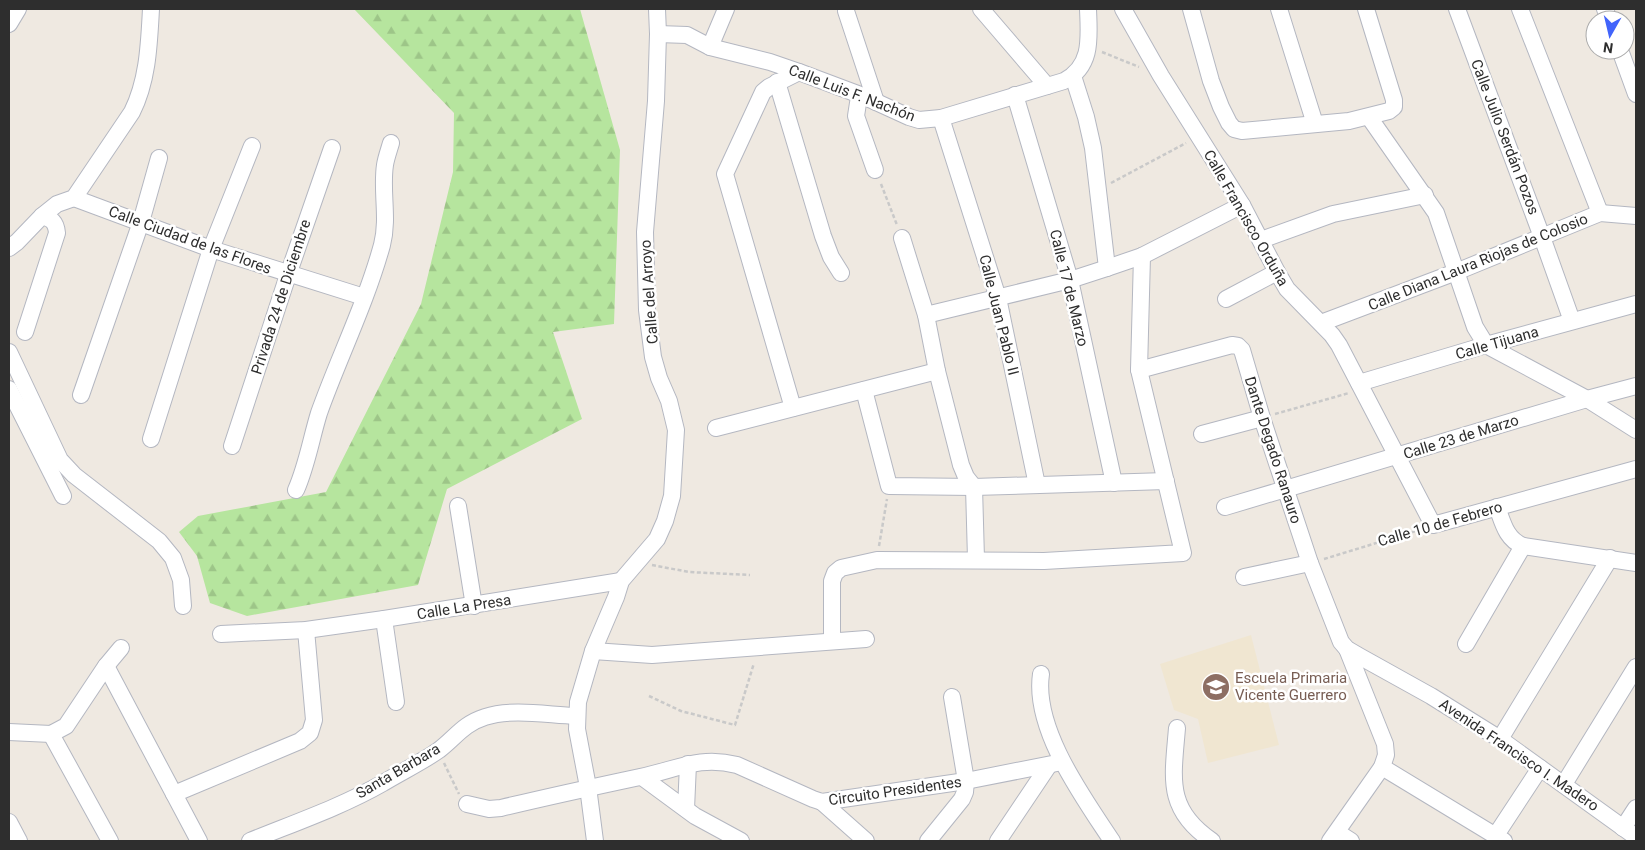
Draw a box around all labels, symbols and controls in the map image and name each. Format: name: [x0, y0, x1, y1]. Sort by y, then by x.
north arrow: [1585, 10, 1635, 60]
text: N: [1602, 39, 1614, 56]
street label: Calle Julio Serdán Pozos: [1467, 57, 1543, 217]
street label: Calle Luis F. Nachón: [786, 61, 918, 125]
street label: Calle Francisco Orduña: [1200, 147, 1292, 289]
street label: Calle Ciudad de las Flores: [106, 202, 274, 278]
street label: Calle Diana Laura Riojas de Colosio: [1366, 210, 1590, 314]
street label: Privada 24 de Diciembre: [247, 217, 315, 377]
street label: Calle 17 de Marzo: [1046, 228, 1092, 348]
street label: Calle del Arroyo: [636, 239, 662, 345]
street label: Calle Juan Pablo II: [975, 253, 1023, 377]
street label: Calle Tijuana: [1453, 323, 1541, 363]
street label: Dante Degado Ranauro: [1241, 374, 1305, 526]
street label: Calle 23 de Marzo: [1401, 411, 1521, 463]
street label: Calle 10 de Febrero: [1376, 498, 1504, 550]
street label: Calle La Presa: [416, 591, 512, 623]
place label: Escuela Primaria Vicente Guerrero: [1235, 669, 1347, 704]
school or university icon: Escuela Primaria Vicente Guerrero: [1201, 672, 1231, 702]
street label: Avenida Francisco I. Madero: [1436, 695, 1602, 815]
street label: Santa Barbara: [353, 740, 443, 802]
street label: Circuito Presidentes: [827, 773, 963, 809]

